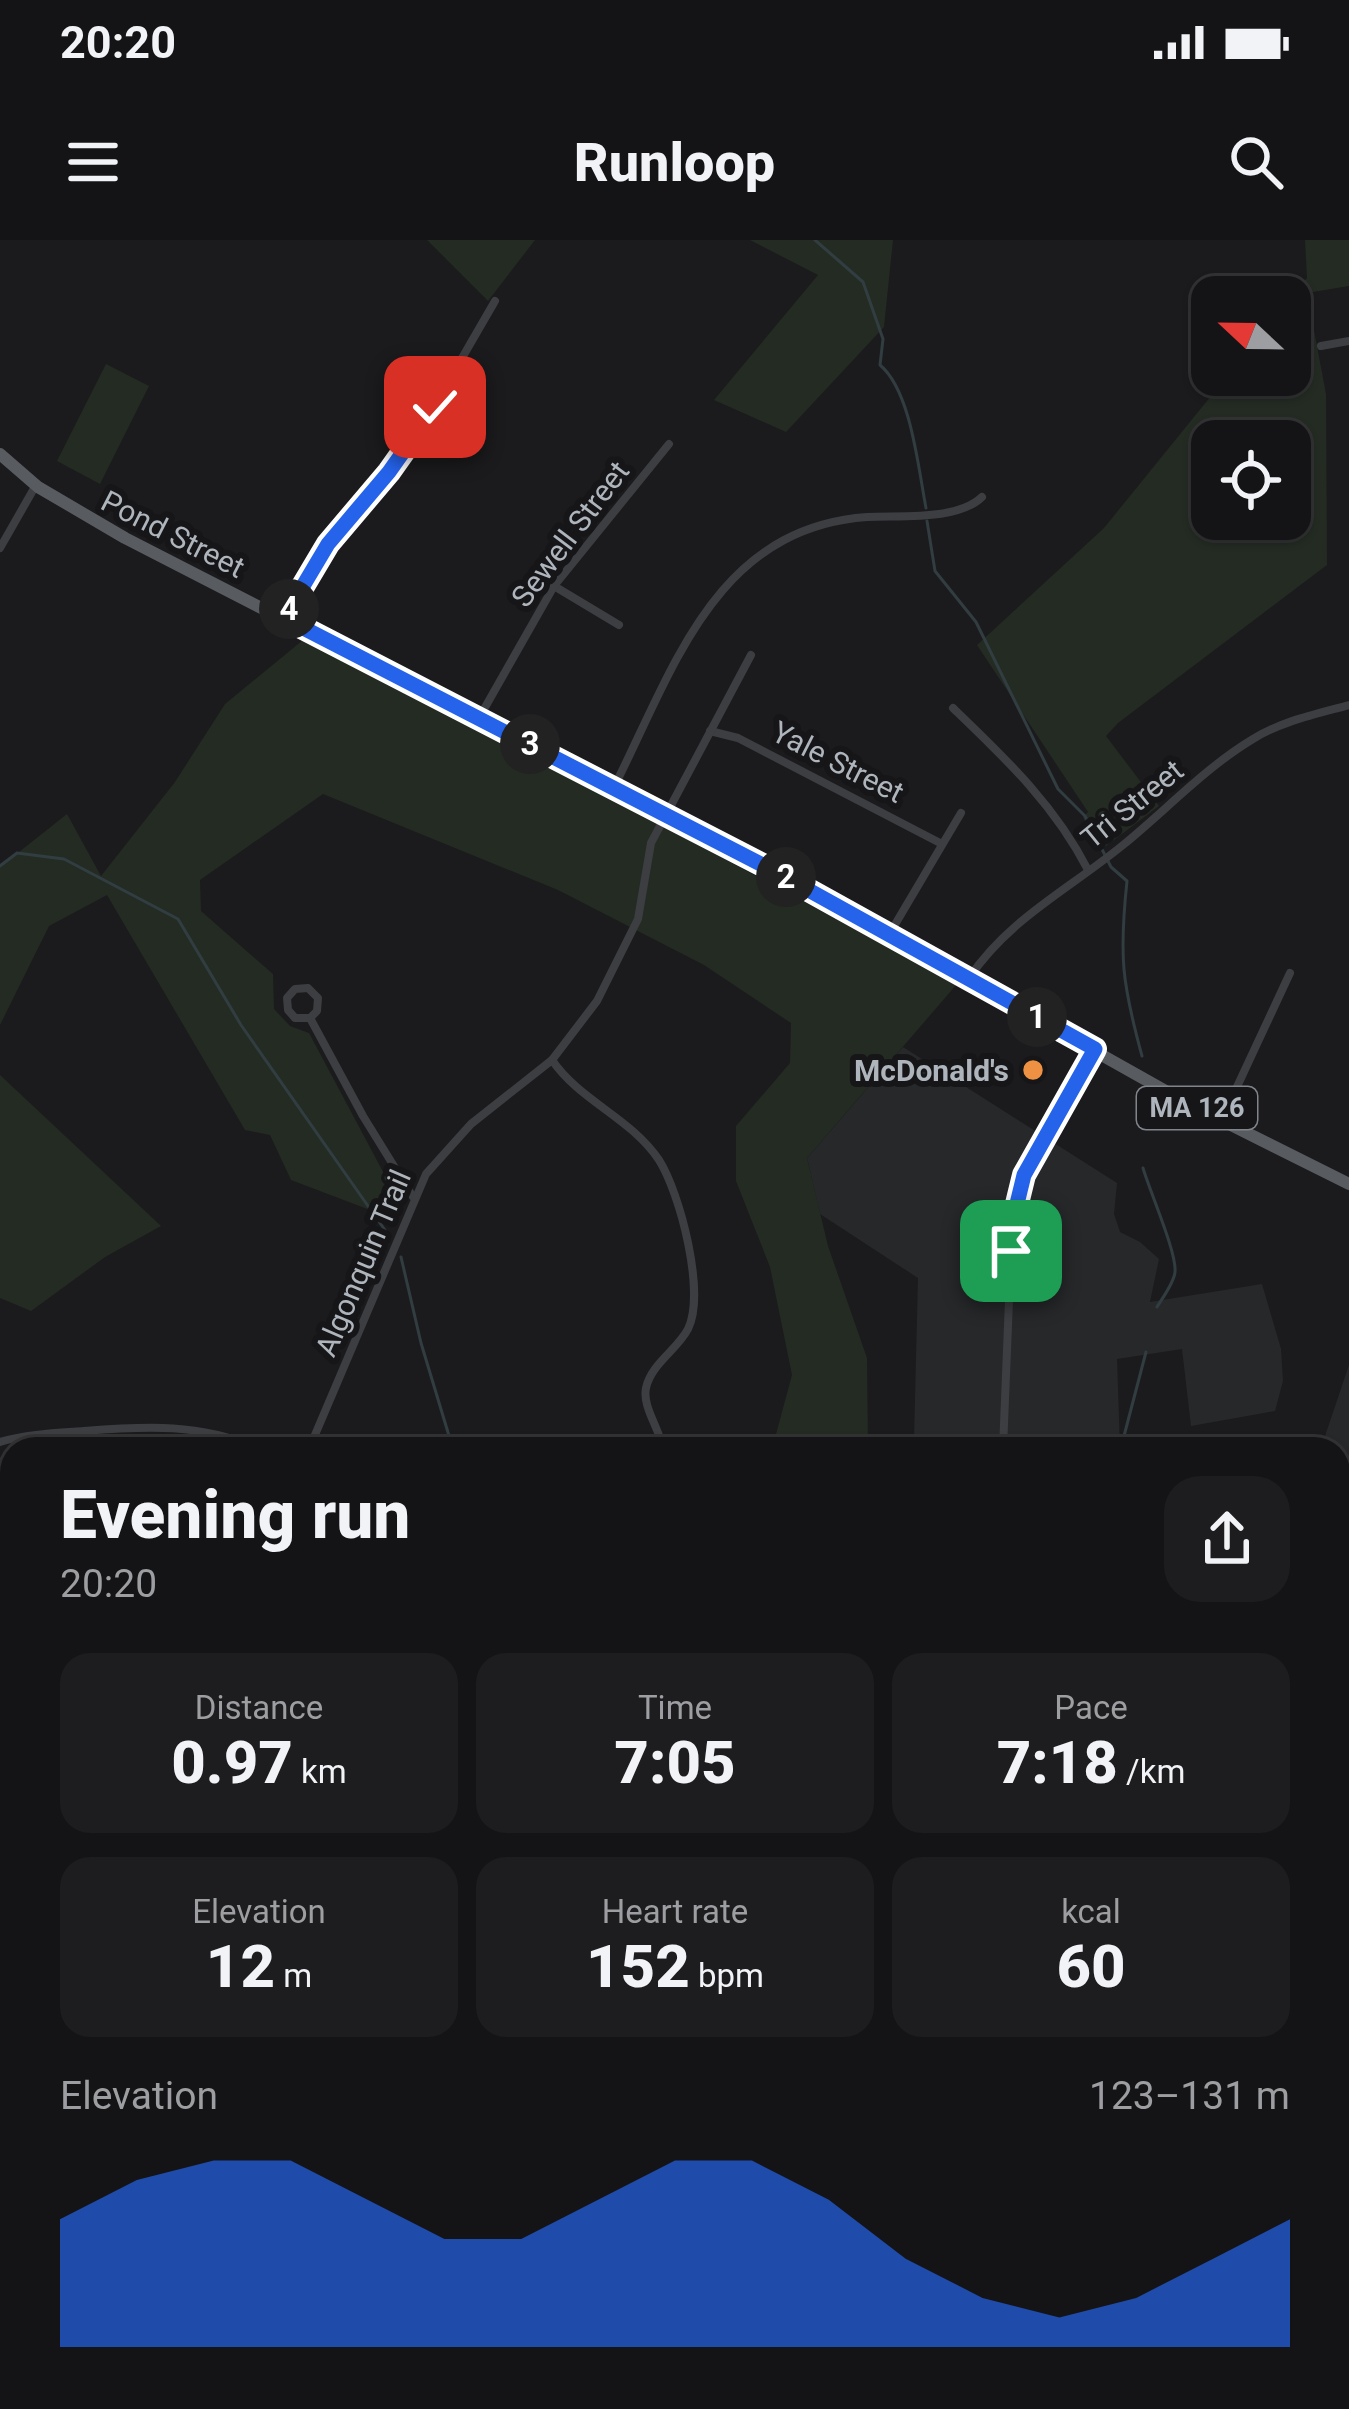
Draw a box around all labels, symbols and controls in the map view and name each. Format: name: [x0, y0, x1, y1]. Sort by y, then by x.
text: 20:20: [60, 16, 176, 69]
icon: menu: [60, 129, 126, 195]
icon: search: [1223, 129, 1289, 195]
text: Runloop: [574, 131, 775, 194]
north arrow: [1191, 276, 1311, 396]
map controls: [1191, 276, 1311, 540]
pin: [384, 356, 486, 458]
icon: check: [402, 374, 468, 440]
button: locate: [1191, 420, 1311, 540]
street label: Sewell Street: [504, 454, 636, 614]
street label: Pond Street: [96, 483, 250, 585]
pin: 4: [259, 579, 319, 639]
text: 4: [280, 589, 298, 628]
pin: 3: [500, 714, 560, 774]
street label: Yale Street: [766, 714, 910, 810]
text: 3: [521, 724, 539, 763]
street label: Tri Street: [1074, 752, 1190, 856]
pin: 2: [756, 847, 816, 907]
text: 2: [777, 857, 795, 896]
pin: 1: [1007, 987, 1067, 1047]
text: 1: [1028, 997, 1046, 1036]
place label: McDonald's: [854, 1053, 1009, 1088]
marker: McDonald's: [1020, 1057, 1046, 1083]
road number: MA 126: [1137, 1087, 1257, 1129]
street label: Algonquin Trail: [308, 1165, 418, 1361]
pin: [960, 1200, 1062, 1302]
icon: arrive: [978, 1218, 1044, 1284]
button: share: [1164, 1476, 1290, 1602]
text: Evening run: [60, 1477, 411, 1554]
text: 20:20: [60, 1561, 157, 1607]
text: Distance: [195, 1688, 323, 1727]
text: Time: [638, 1688, 712, 1727]
text: Pace: [1054, 1688, 1128, 1727]
text: 0.97: [171, 1727, 293, 1798]
text: 7:05: [614, 1727, 736, 1798]
text: 7:18: [997, 1727, 1118, 1798]
text: km: [293, 1752, 347, 1791]
text: /km: [1118, 1752, 1185, 1791]
text: Elevation: [192, 1892, 326, 1931]
text: Heart rate: [602, 1892, 748, 1931]
text: kcal: [1061, 1892, 1121, 1931]
text: 12: [206, 1931, 275, 2002]
text: 152: [586, 1931, 690, 2002]
text: 60: [1056, 1931, 1126, 2002]
text: m: [275, 1956, 312, 1995]
text: bpm: [690, 1956, 764, 1995]
text: Elevation: [60, 2073, 218, 2119]
text: 123–131 m: [1089, 2073, 1290, 2119]

